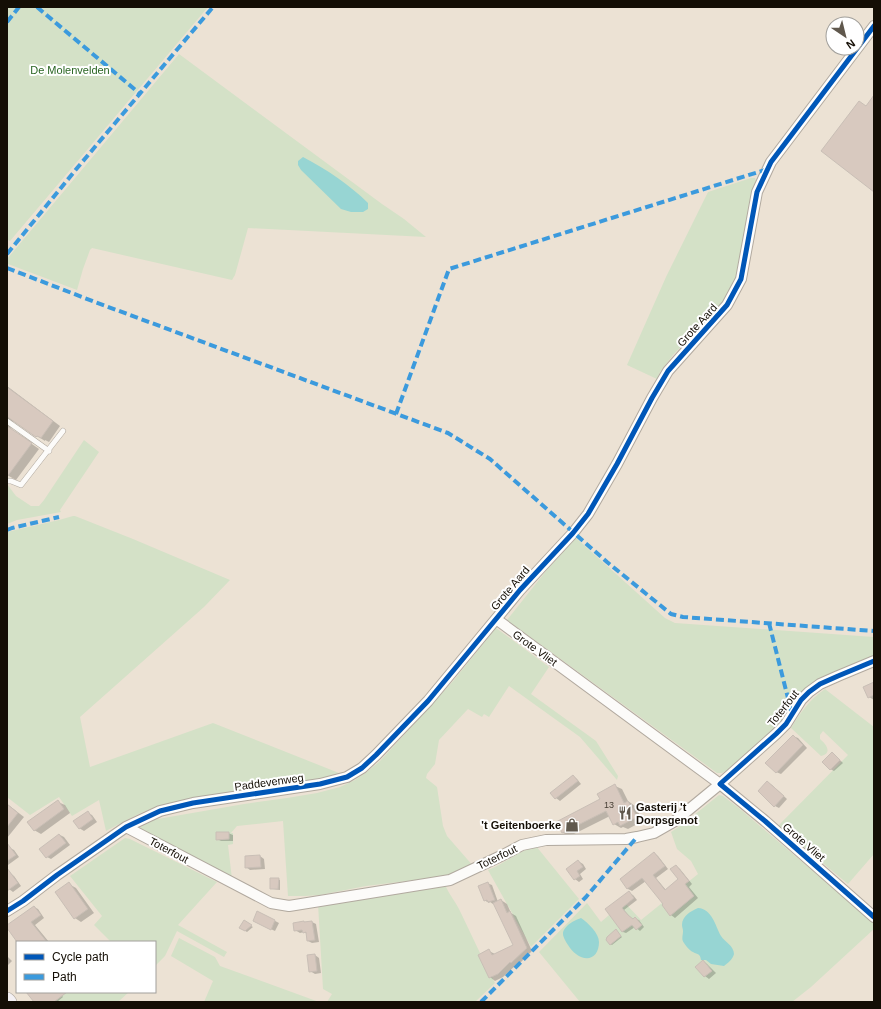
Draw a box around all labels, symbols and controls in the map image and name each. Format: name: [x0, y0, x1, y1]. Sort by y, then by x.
north arrow: [825, 16, 865, 56]
text: N: [844, 37, 857, 51]
park label: De Molenvelden: [30, 64, 110, 76]
street label: Grote Aard: [675, 301, 719, 349]
street label: Grote Aard: [488, 564, 532, 612]
street label: Grote Vliet: [510, 628, 560, 668]
street label: Toterfout: [765, 687, 801, 729]
street label: Paddevenweg: [234, 771, 304, 793]
house number: 13: [604, 800, 614, 810]
place label: Gasterij 't Dorpsgenot: [636, 801, 698, 826]
restaurant icon: Gasterij 't Dorpsgenot: [617, 805, 633, 821]
shop icon: 't Geitenboerke: [564, 817, 580, 833]
place label: 't Geitenboerke: [481, 819, 561, 831]
street label: Grote Vliet: [780, 820, 828, 864]
street label: Toterfout: [147, 835, 191, 865]
street label: Toterfout: [475, 842, 519, 872]
legend: [16, 941, 156, 993]
text: Cycle path: [52, 950, 109, 964]
text: Path: [52, 970, 77, 984]

